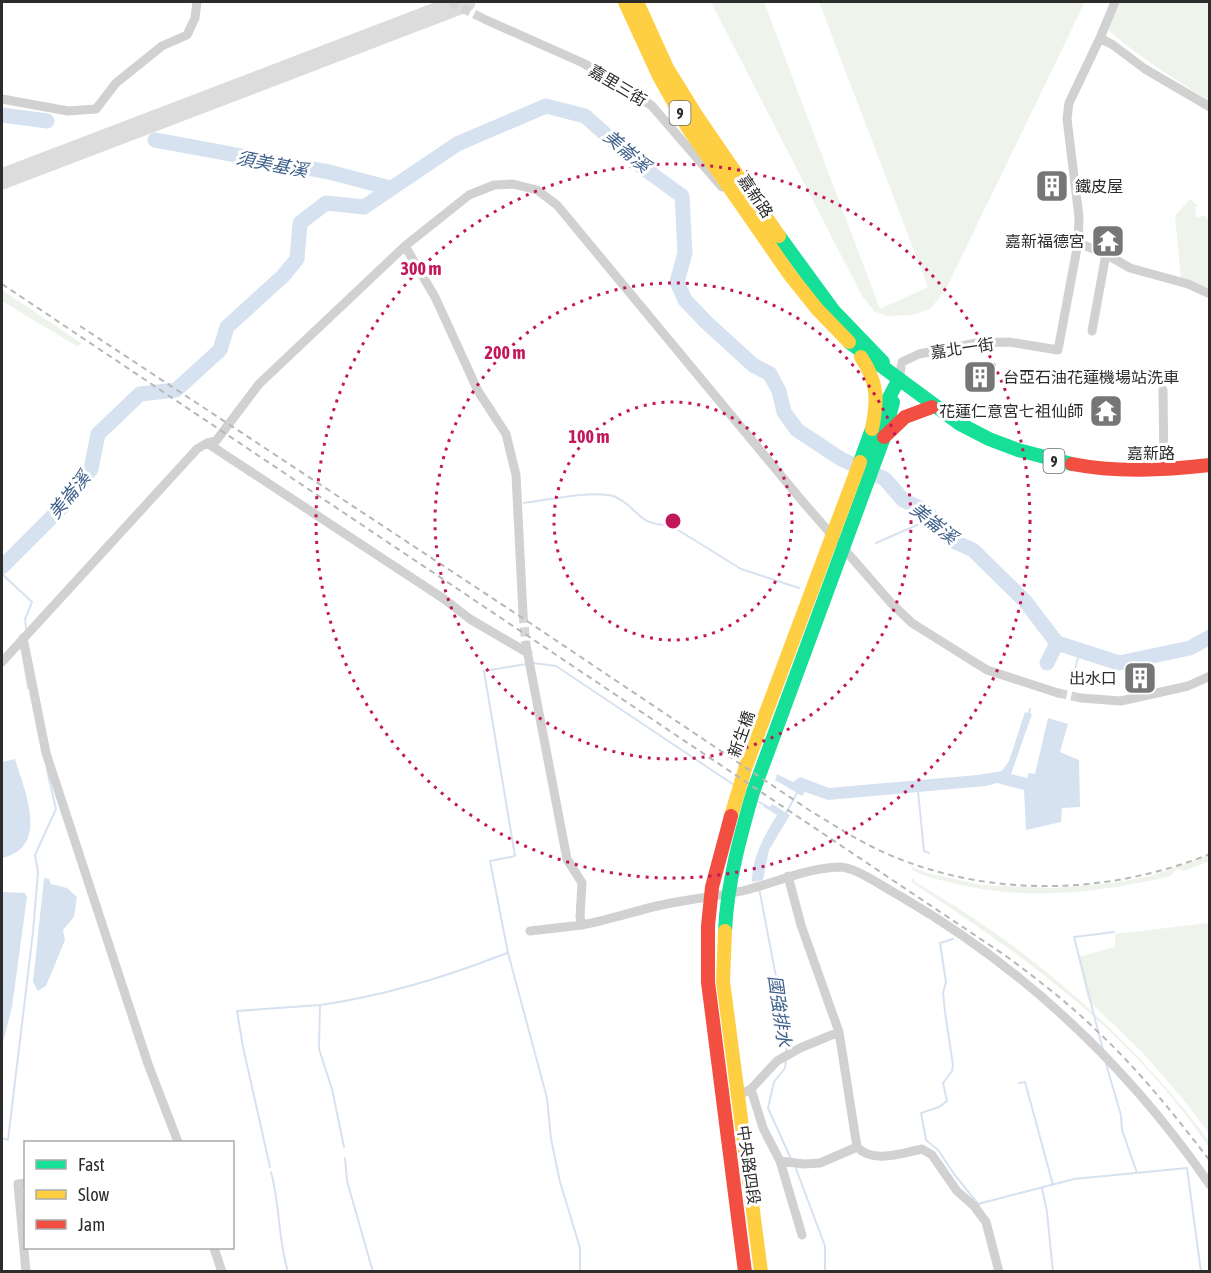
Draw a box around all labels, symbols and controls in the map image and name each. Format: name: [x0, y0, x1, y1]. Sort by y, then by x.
street label: 嘉里三街: [586, 61, 650, 109]
road number: 9: [670, 101, 690, 125]
water label: 美崙溪: [600, 126, 657, 178]
water label: 須美基溪: [235, 147, 312, 182]
building icon: 鐵皮屋: [1034, 168, 1070, 204]
street label: 嘉新路: [735, 171, 777, 221]
place label: 鐵皮屋: [1075, 177, 1123, 195]
temple icon: 嘉新福德宮: [1090, 223, 1126, 259]
place label: 嘉新福德宮: [1005, 232, 1085, 250]
text: 300 m: [401, 258, 441, 279]
street label: 嘉北一街: [929, 335, 995, 361]
text: 200 m: [485, 342, 525, 363]
building icon: 台亞石油花蓮機場站洗車: [962, 359, 998, 395]
place label: 台亞石油花蓮機場站洗車: [1003, 368, 1179, 386]
temple icon: 花蓮仁意宮七祖仙師: [1088, 393, 1124, 429]
place label: 花蓮仁意宮七祖仙師: [939, 402, 1083, 420]
text: 100 m: [569, 426, 609, 447]
street label: 嘉新路: [1127, 444, 1175, 462]
road number: 9: [1044, 449, 1064, 473]
water label: 美崙溪: [44, 465, 96, 523]
water label: 美崙溪: [906, 498, 964, 550]
centre of rings: [663, 511, 683, 531]
building icon: 出水口: [1122, 660, 1158, 696]
place label: 出水口: [1069, 669, 1117, 687]
street label: 新生橋: [724, 708, 758, 760]
water label: 國強排水: [765, 974, 796, 1049]
street label: 中央路四段: [735, 1124, 763, 1206]
legend: [24, 1141, 234, 1249]
text: Fast: [78, 1154, 105, 1175]
text: Slow: [78, 1184, 109, 1205]
text: Jam: [78, 1214, 105, 1235]

